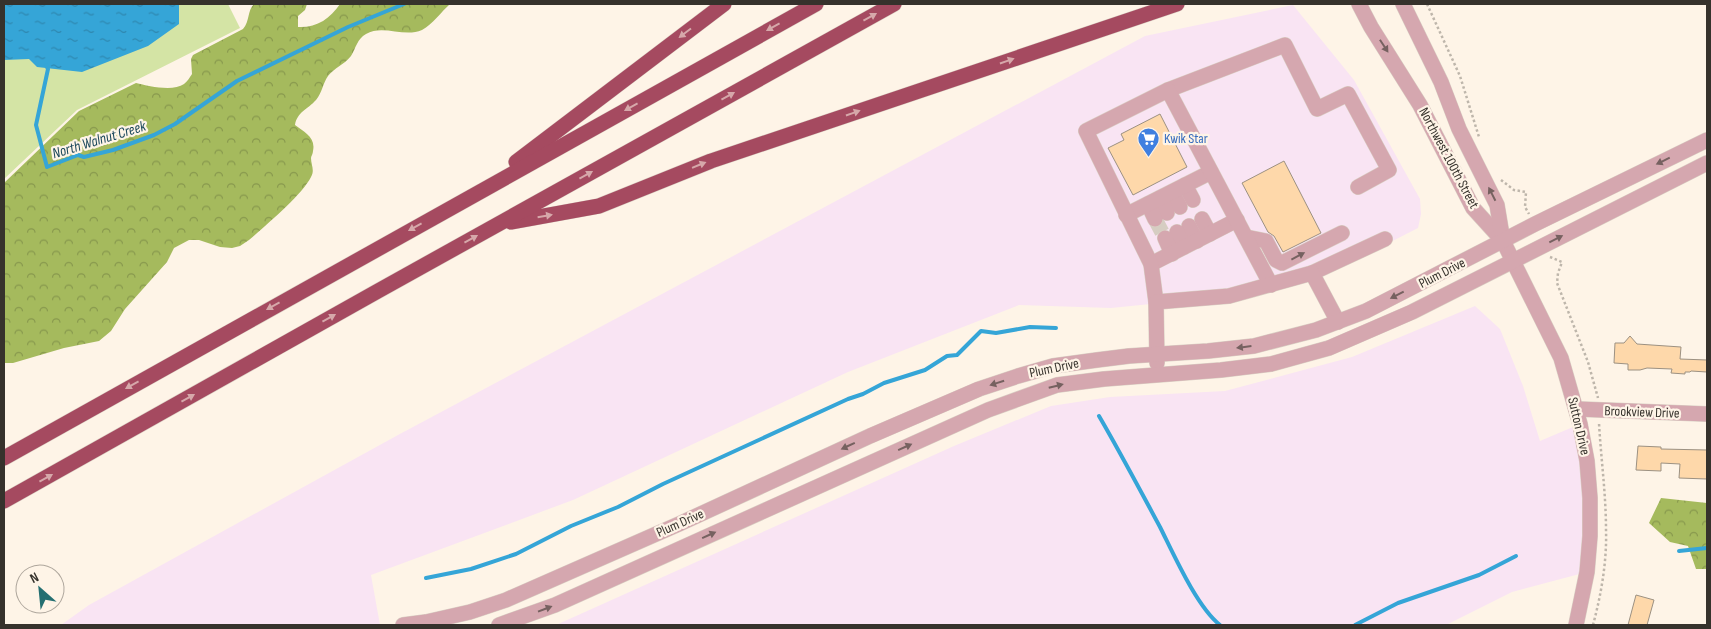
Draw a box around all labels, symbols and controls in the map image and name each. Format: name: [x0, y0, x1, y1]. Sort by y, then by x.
one-way arrow: [863, 13, 877, 22]
one-way arrow: [767, 23, 780, 32]
one-way arrow: [679, 28, 692, 39]
one-way arrow: [1379, 39, 1388, 53]
one-way arrow: [1000, 57, 1015, 65]
one-way arrow: [721, 92, 735, 101]
one-way arrow: [625, 102, 638, 111]
street label: Northwest 100th Street: [1415, 105, 1483, 211]
one-way arrow: [846, 109, 861, 117]
water label: North Walnut Creek: [50, 117, 148, 163]
supermarket icon: Kwik Star: [1136, 126, 1160, 157]
place label: Kwik Star: [1164, 130, 1208, 147]
one-way arrow: [1656, 157, 1671, 165]
one-way arrow: [692, 161, 706, 169]
one-way arrow: [579, 171, 593, 179]
one-way arrow: [1488, 187, 1496, 202]
one-way arrow: [538, 211, 554, 219]
one-way arrow: [408, 223, 423, 231]
one-way arrow: [464, 235, 479, 243]
one-way arrow: [1549, 235, 1563, 243]
one-way arrow: [1291, 252, 1305, 260]
street label: Plum Drive: [1416, 254, 1468, 292]
one-way arrow: [1390, 292, 1404, 300]
one-way arrow: [266, 302, 281, 310]
one-way arrow: [322, 314, 337, 322]
one-way arrow: [1236, 343, 1252, 351]
street label: Plum Drive: [1028, 354, 1080, 382]
one-way arrow: [990, 379, 1005, 387]
one-way arrow: [125, 381, 138, 390]
one-way arrow: [1048, 382, 1063, 390]
one-way arrow: [180, 394, 195, 402]
street label: Sutton Drive: [1564, 395, 1594, 457]
street label: Brookview Drive: [1604, 402, 1680, 422]
one-way arrow: [841, 443, 855, 451]
one-way arrow: [898, 443, 912, 451]
one-way arrow: [40, 473, 53, 482]
street label: Plum Drive: [654, 505, 706, 541]
one-way arrow: [702, 530, 716, 538]
north arrow: [15, 564, 65, 614]
text: N: [27, 569, 42, 587]
one-way arrow: [538, 605, 553, 613]

